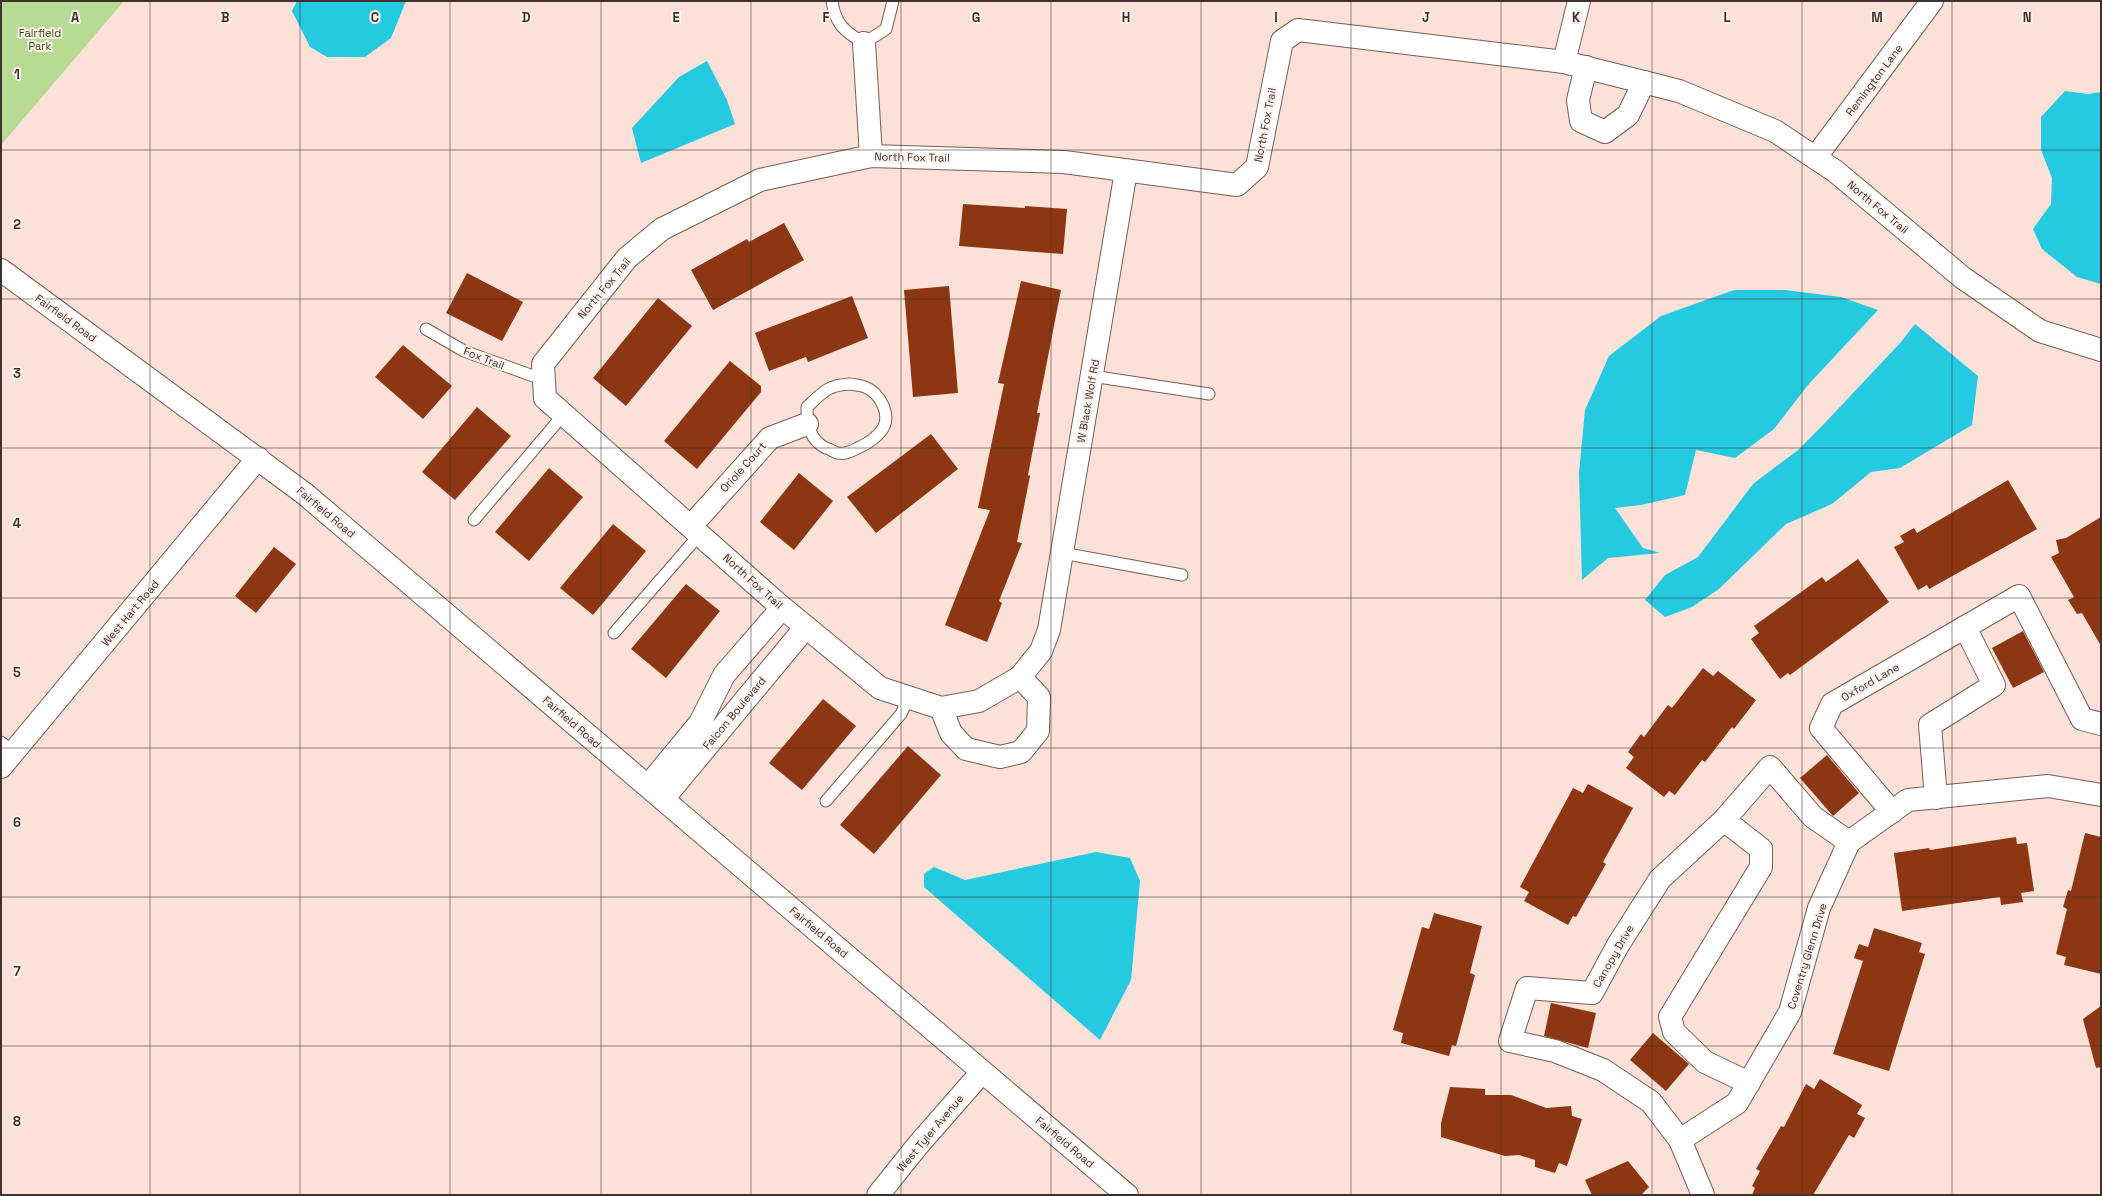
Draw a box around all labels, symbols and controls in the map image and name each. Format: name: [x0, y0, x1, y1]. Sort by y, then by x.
text: A: [71, 9, 80, 26]
text: B: [221, 9, 230, 26]
text: C: [371, 9, 379, 26]
text: D: [522, 9, 531, 26]
text: E: [672, 9, 680, 26]
text: F: [823, 9, 830, 26]
text: G: [972, 9, 980, 26]
text: H: [1122, 9, 1130, 26]
text: I: [1274, 9, 1278, 26]
text: J: [1422, 9, 1430, 26]
text: K: [1572, 9, 1581, 26]
text: L: [1723, 9, 1731, 26]
text: M: [1871, 9, 1883, 26]
text: N: [2023, 9, 2031, 26]
park label: Fairfield Park: [19, 26, 61, 53]
street label: Remington Lane: [1842, 41, 1906, 119]
text: 1: [14, 66, 20, 83]
street label: North Fox Trail: [1251, 87, 1279, 163]
street label: North Fox Trail: [874, 149, 950, 165]
street label: North Fox Trail: [1845, 177, 1911, 237]
text: 2: [13, 216, 21, 233]
street label: North Fox Trail: [574, 255, 634, 321]
street label: Fairfield Road: [33, 291, 99, 345]
street label: Fox Trail: [462, 344, 506, 372]
street label: W Black Wolf Rd: [1074, 358, 1102, 444]
text: 3: [13, 365, 21, 382]
street label: Oriole Court: [717, 439, 769, 495]
street label: Fairfield Road: [294, 483, 358, 541]
text: 4: [13, 515, 21, 532]
street label: North Fox Trail: [720, 551, 786, 611]
street label: West Hart Road: [98, 577, 162, 649]
street label: Oxford Lane: [1838, 660, 1902, 704]
text: 5: [13, 664, 21, 681]
street label: Falcon Boulevard: [699, 674, 769, 752]
street label: Fairfield Road: [540, 693, 604, 751]
text: 6: [13, 814, 21, 831]
street label: Coventry Glenn Drive: [1784, 901, 1830, 1011]
street label: Fairfield Road: [787, 903, 851, 961]
street label: Canopy Drive: [1589, 922, 1637, 990]
text: 7: [13, 963, 21, 980]
street label: West Tyler Avenue: [894, 1092, 966, 1174]
text: 8: [13, 1113, 21, 1130]
street label: Fairfield Road: [1033, 1113, 1097, 1171]

